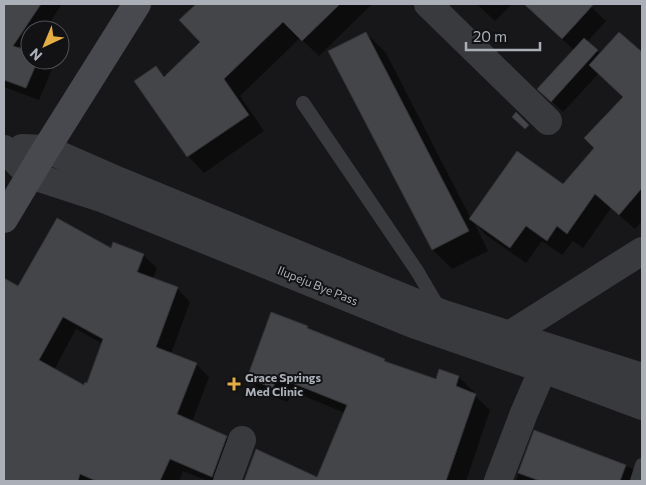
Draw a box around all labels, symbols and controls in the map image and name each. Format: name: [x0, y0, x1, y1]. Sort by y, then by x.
north arrow: [20, 20, 70, 70]
scale bar: [466, 20, 540, 52]
text: 20 m: [473, 27, 507, 45]
text: N: [26, 45, 45, 64]
street label: Ilupeju Bye Pass: [276, 262, 360, 308]
place label: Grace Springs Med Clinic: [245, 370, 321, 398]
marker: Grace Springs Med Clinic: [227, 377, 241, 391]

